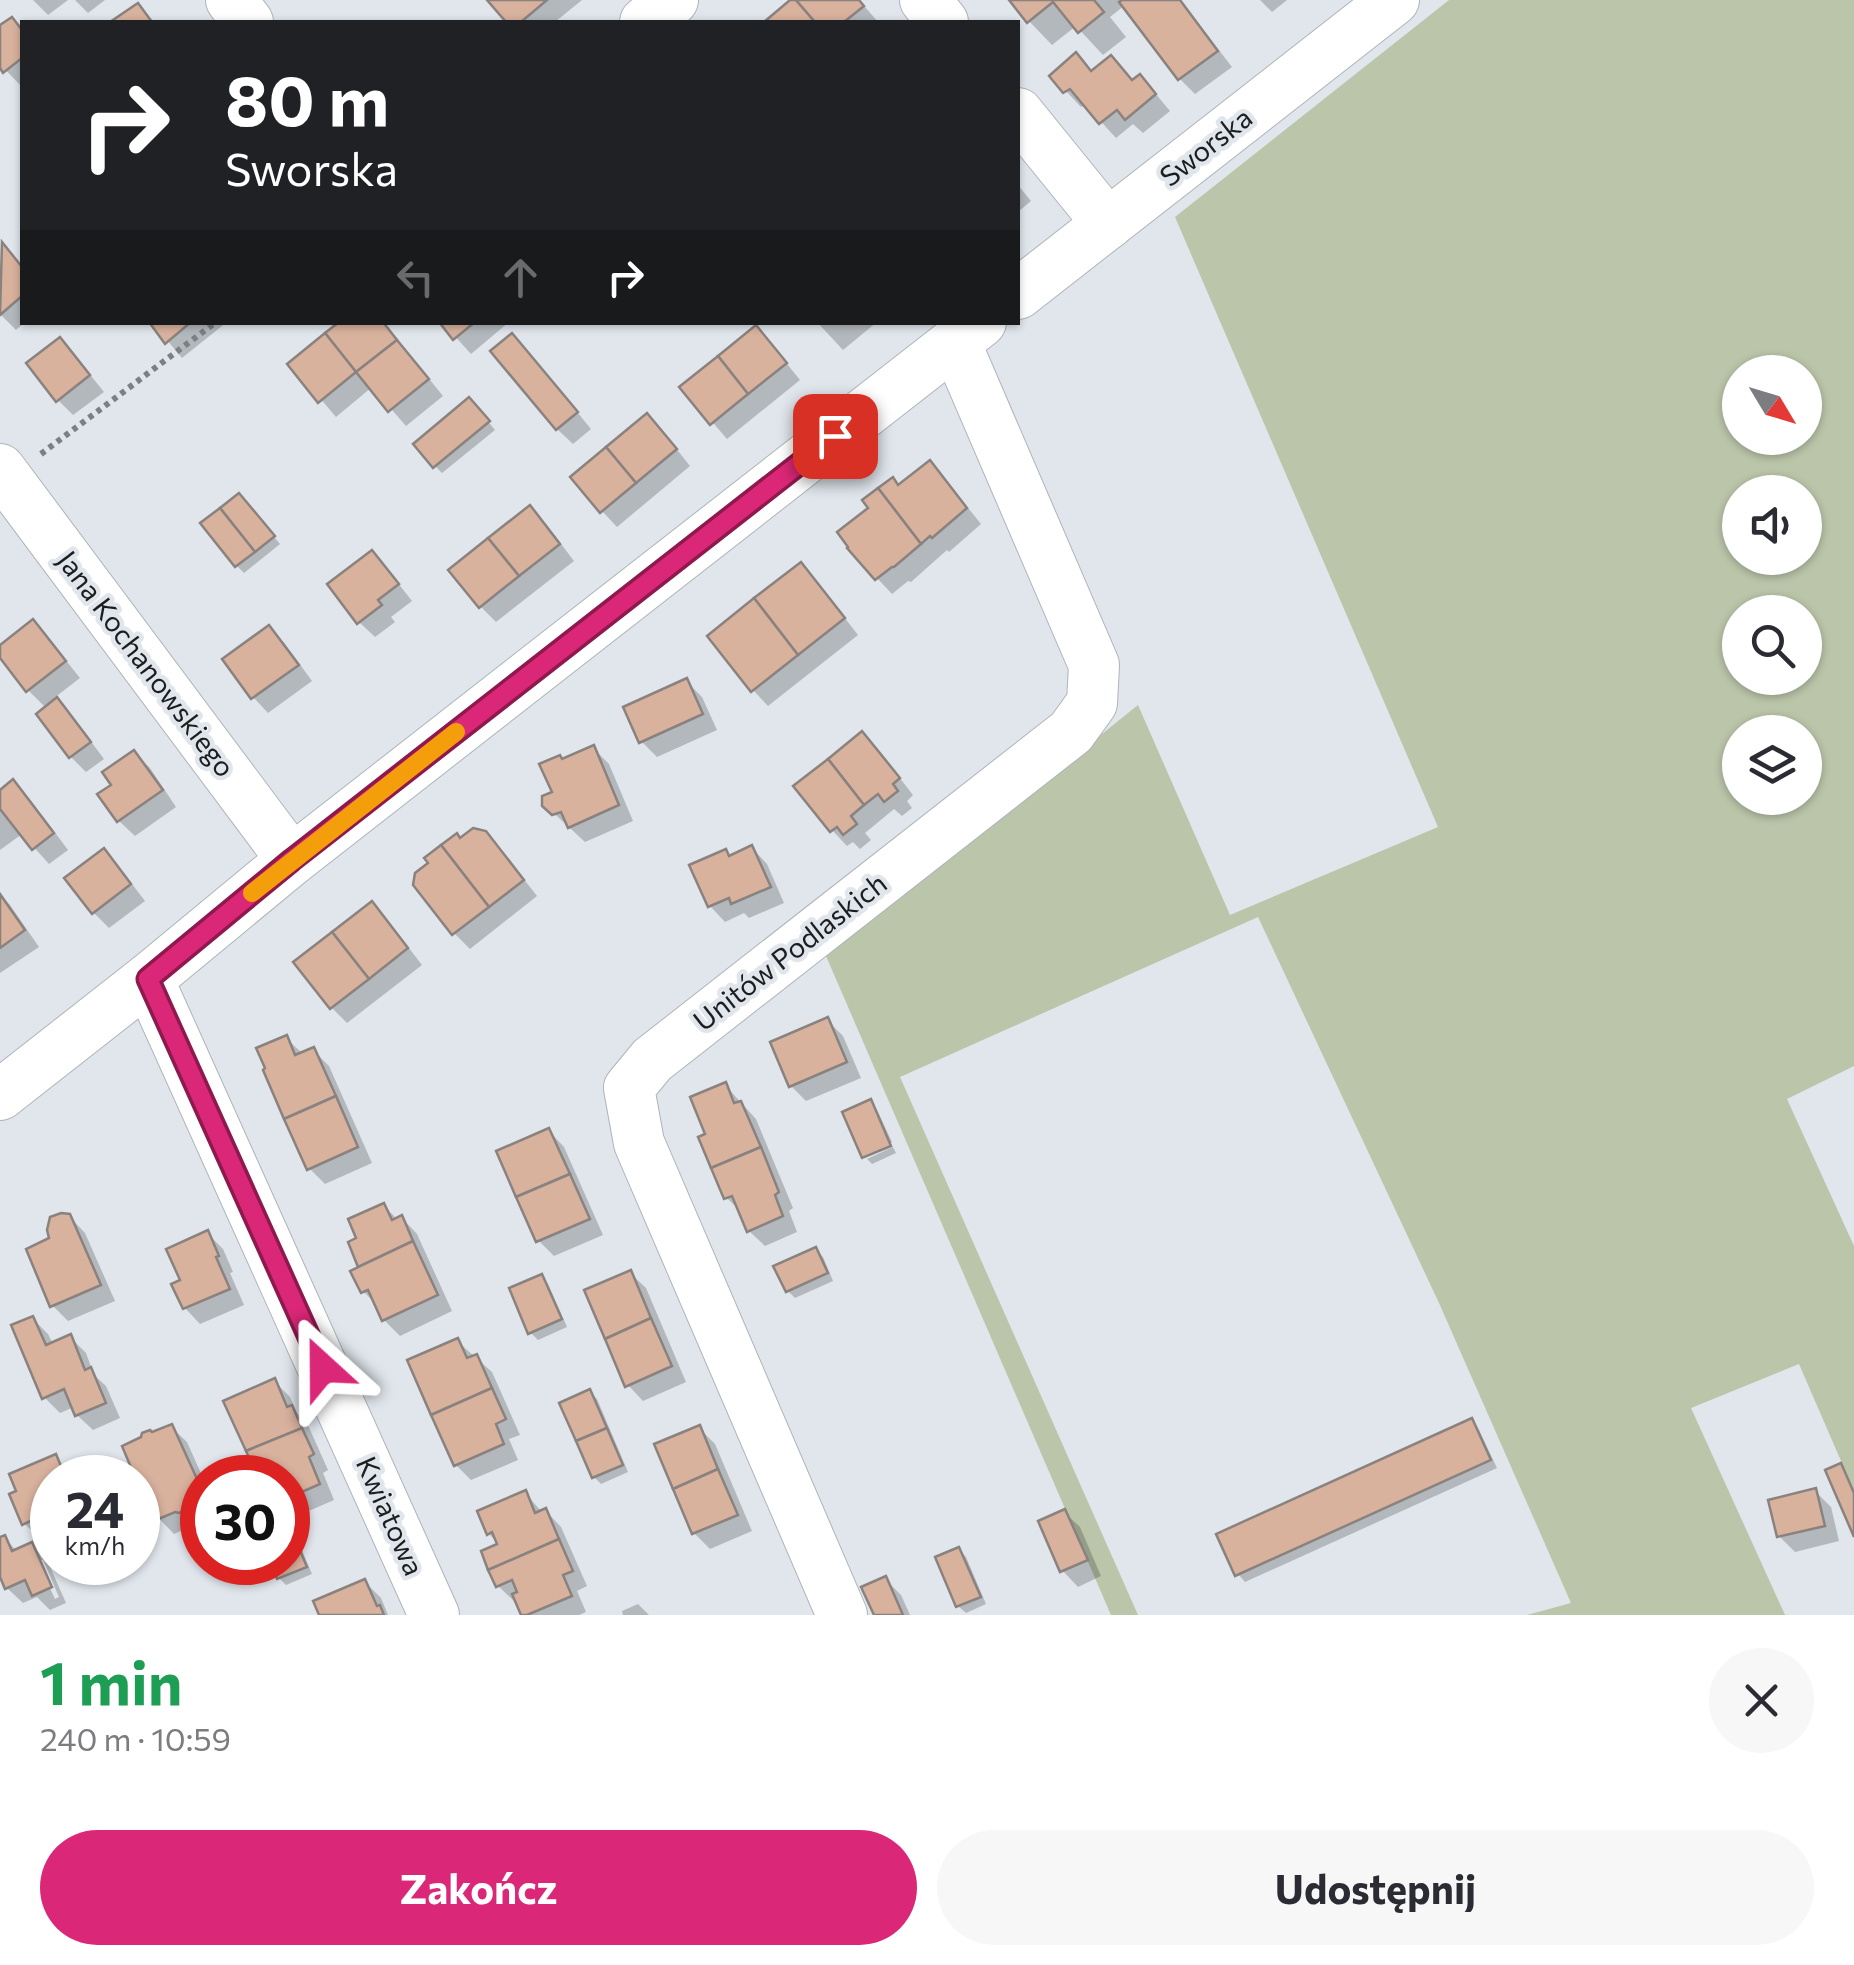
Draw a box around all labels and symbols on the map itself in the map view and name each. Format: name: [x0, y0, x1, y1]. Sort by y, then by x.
street label: Sworska: [1152, 100, 1258, 193]
north arrow: [1722, 355, 1822, 455]
pin: [793, 394, 878, 479]
street label: Jana Kochanowskiego: [51, 544, 243, 783]
street label: Unitów Podlaskich: [686, 865, 893, 1037]
position arrow: [271, 1316, 375, 1420]
street label: Kwiatowa: [350, 1451, 432, 1580]
speed limit sign: 30: [180, 1455, 310, 1585]

